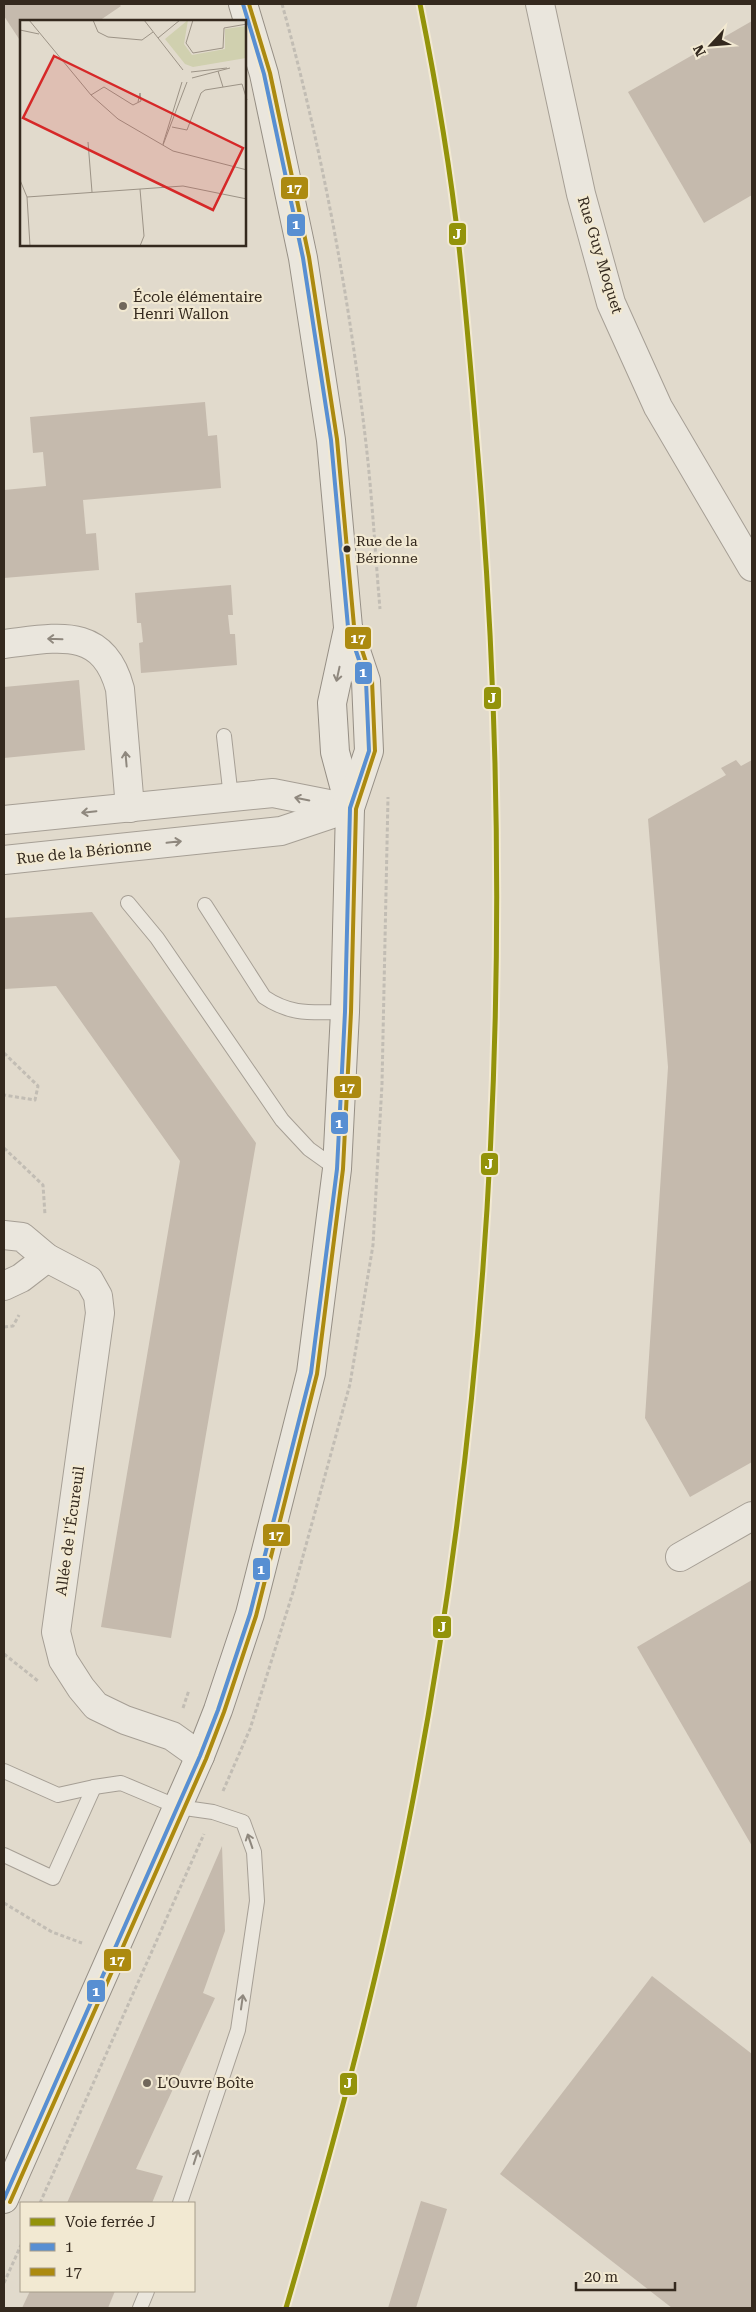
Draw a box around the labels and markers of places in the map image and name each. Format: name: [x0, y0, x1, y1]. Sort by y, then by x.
place label: École élémentaire Henri Wallon: [133, 288, 262, 323]
marker: École élémentaire Henri Wallon: [117, 300, 129, 312]
place label: Rue de la Bérionne: [356, 533, 418, 566]
marker: Rue de la Bérionne: [342, 544, 352, 554]
place label: L'Ouvre Boîte: [157, 2074, 254, 2092]
marker: L'Ouvre Boîte: [141, 2077, 153, 2089]

